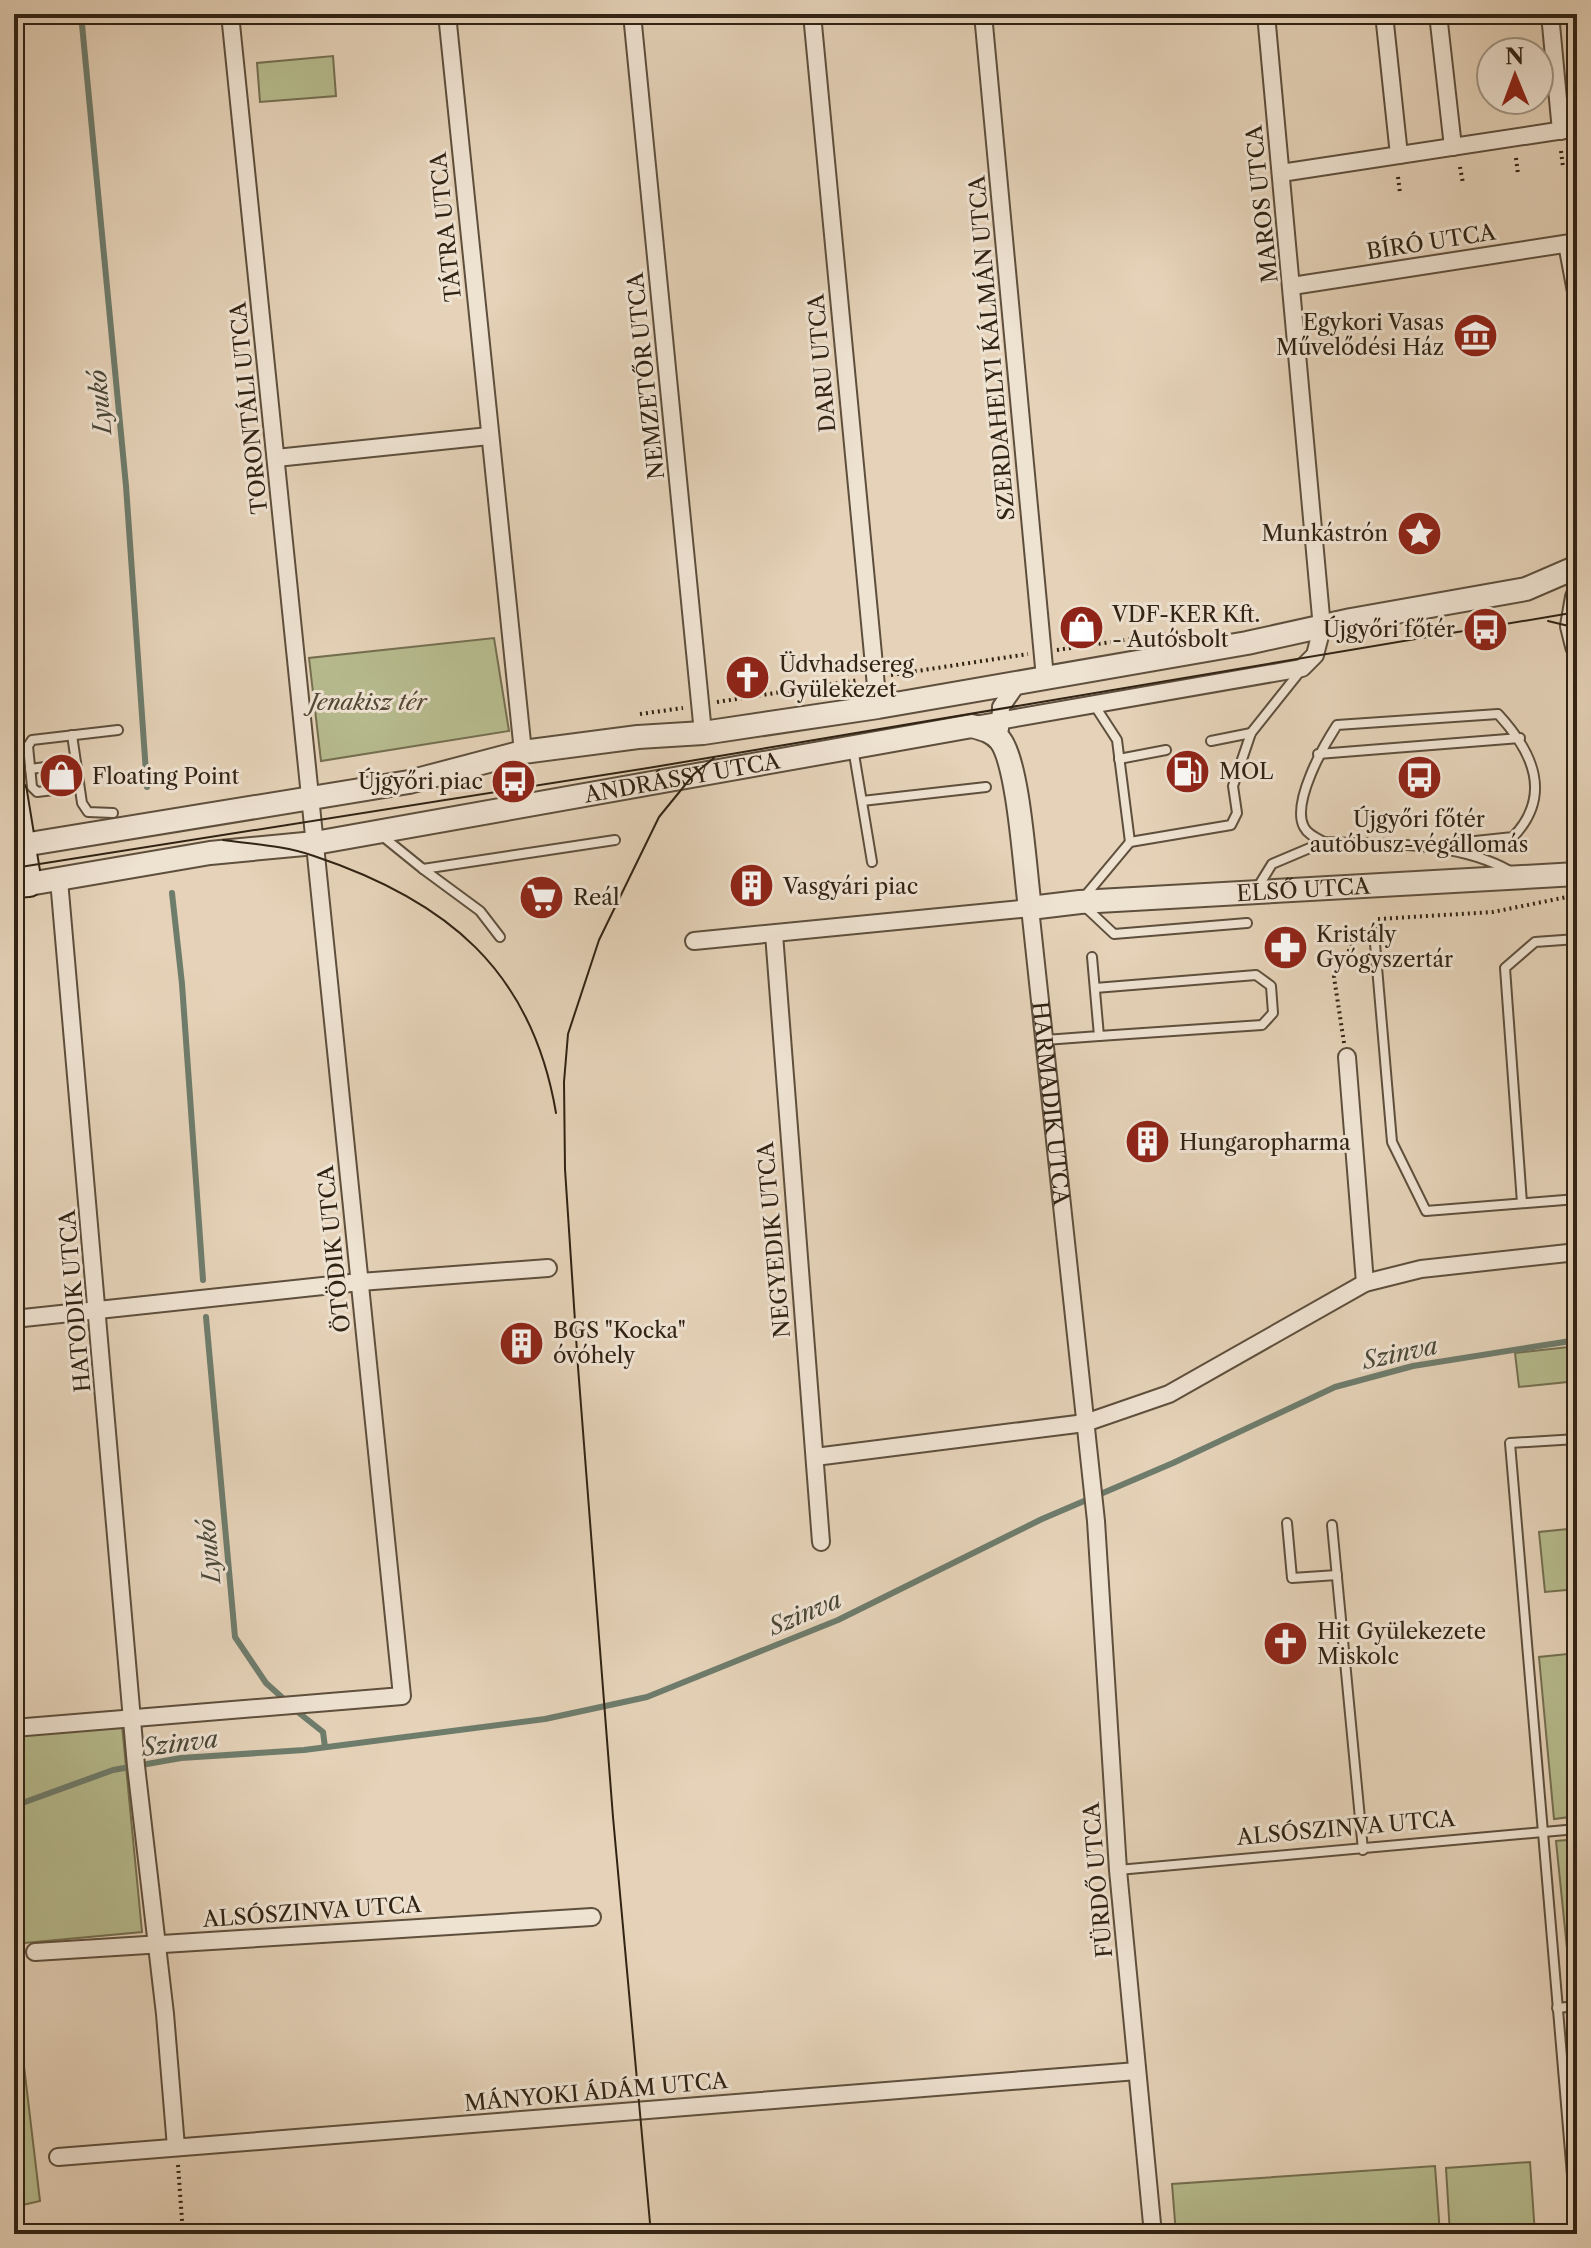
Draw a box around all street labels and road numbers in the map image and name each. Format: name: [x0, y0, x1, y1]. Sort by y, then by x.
street label: MAROS UTCA: [1240, 123, 1284, 284]
street label: TÁTRA UTCA: [424, 150, 467, 303]
street label: SZERDAHELYI KÁLMÁN UTCA: [962, 174, 1021, 522]
street label: BÍRÓ UTCA: [1364, 217, 1498, 266]
street label: NEMZETŐR UTCA: [621, 271, 670, 481]
street label: DARU UTCA: [802, 292, 841, 433]
street label: TORONTÁLI UTCA: [223, 300, 274, 515]
street label: ANDRÁSSY UTCA: [581, 747, 783, 808]
street label: ELSŐ UTCA: [1236, 872, 1372, 907]
street label: HARMADIK UTCA: [1027, 1000, 1075, 1207]
street label: NEGYEDIK UTCA: [752, 1140, 796, 1339]
street label: ÖTÖDIK UTCA: [312, 1163, 356, 1334]
street label: HATODIK UTCA: [54, 1208, 96, 1393]
street label: FÜRDŐ UTCA: [1077, 1800, 1118, 1959]
street label: ALSÓSZINVA UTCA: [1235, 1804, 1457, 1851]
street label: ALSÓSZINVA UTCA: [201, 1890, 423, 1933]
street label: MÁNYOKI ÁDÁM UTCA: [463, 2066, 730, 2117]

